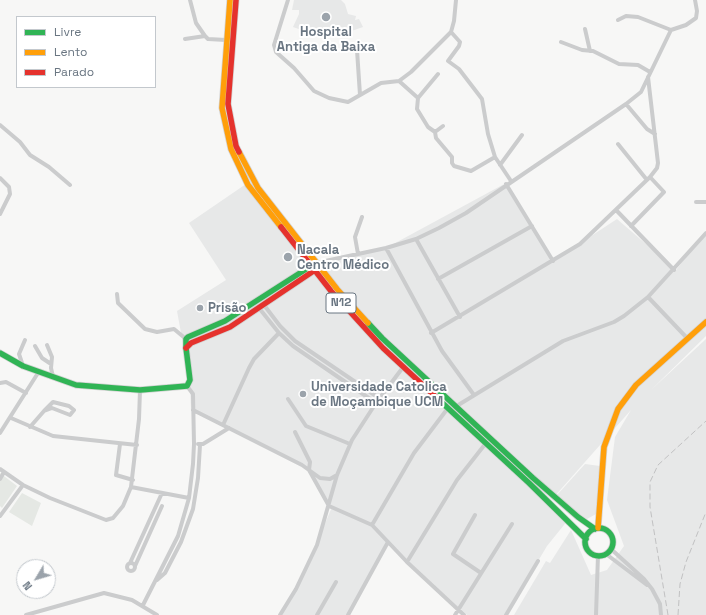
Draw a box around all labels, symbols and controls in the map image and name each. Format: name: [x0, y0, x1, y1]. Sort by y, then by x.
marker: Hospital Antiga da Baixa: [320, 11, 332, 23]
legend: [16, 16, 156, 88]
text: Livre: [54, 24, 81, 40]
place label: Hospital Antiga da Baixa: [277, 24, 375, 55]
text: Lento: [54, 44, 88, 60]
text: Parado: [54, 64, 94, 80]
place label: Nacala Centro Médico: [297, 242, 389, 273]
marker: Nacala Centro Médico: [282, 251, 294, 263]
road number: N12: [326, 293, 356, 313]
place label: Prisão: [208, 300, 247, 316]
marker: Prisão: [195, 303, 205, 313]
place label: Universidade Catolica de Moçambique UCM: [311, 379, 447, 410]
marker: Universidade Catolica de Moçambique UCM: [298, 389, 308, 399]
north arrow: [16, 559, 56, 599]
text: N: [20, 579, 35, 593]

